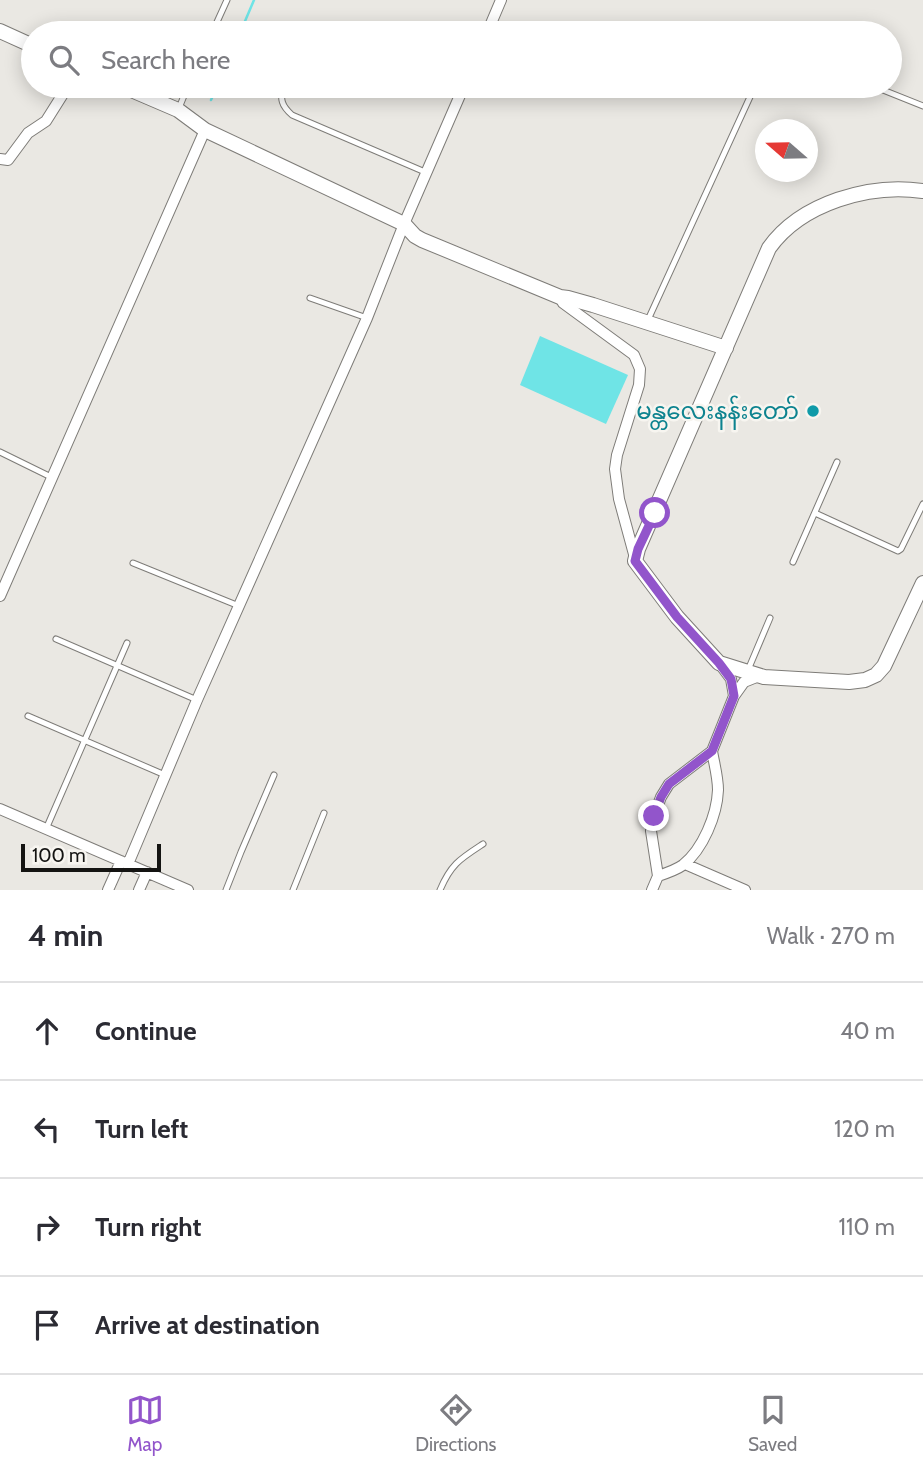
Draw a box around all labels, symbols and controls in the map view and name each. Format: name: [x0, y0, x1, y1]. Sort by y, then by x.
search box: [21, 21, 902, 98]
icon: search: [45, 41, 83, 79]
text: Search here: [101, 44, 230, 76]
north arrow: [755, 119, 818, 182]
place label: မန္တလေးနန်းတော်: [636, 395, 799, 430]
marker: မန္တလေးနန်းတော်: [805, 403, 821, 419]
route start: [639, 497, 670, 528]
route end: [638, 800, 669, 831]
scale bar: [21, 841, 161, 873]
text: 100 m: [32, 844, 86, 867]
text: 4 min: [28, 917, 103, 954]
text: Walk · 270 m: [767, 922, 895, 950]
icon: ahead: [28, 1012, 66, 1050]
text: Continue: [95, 1015, 197, 1047]
text: 40 m: [840, 1017, 895, 1045]
icon: left: [28, 1110, 66, 1148]
text: Turn left: [95, 1113, 188, 1145]
text: 120 m: [834, 1115, 895, 1143]
icon: right: [28, 1208, 66, 1246]
text: Turn right: [95, 1211, 201, 1243]
text: 110 m: [839, 1213, 895, 1241]
icon: arrive: [28, 1306, 66, 1344]
text: Arrive at destination: [95, 1309, 320, 1341]
tab: Map: [126, 1391, 164, 1456]
tab: Directions: [415, 1391, 496, 1456]
tab: Saved: [748, 1391, 797, 1456]

